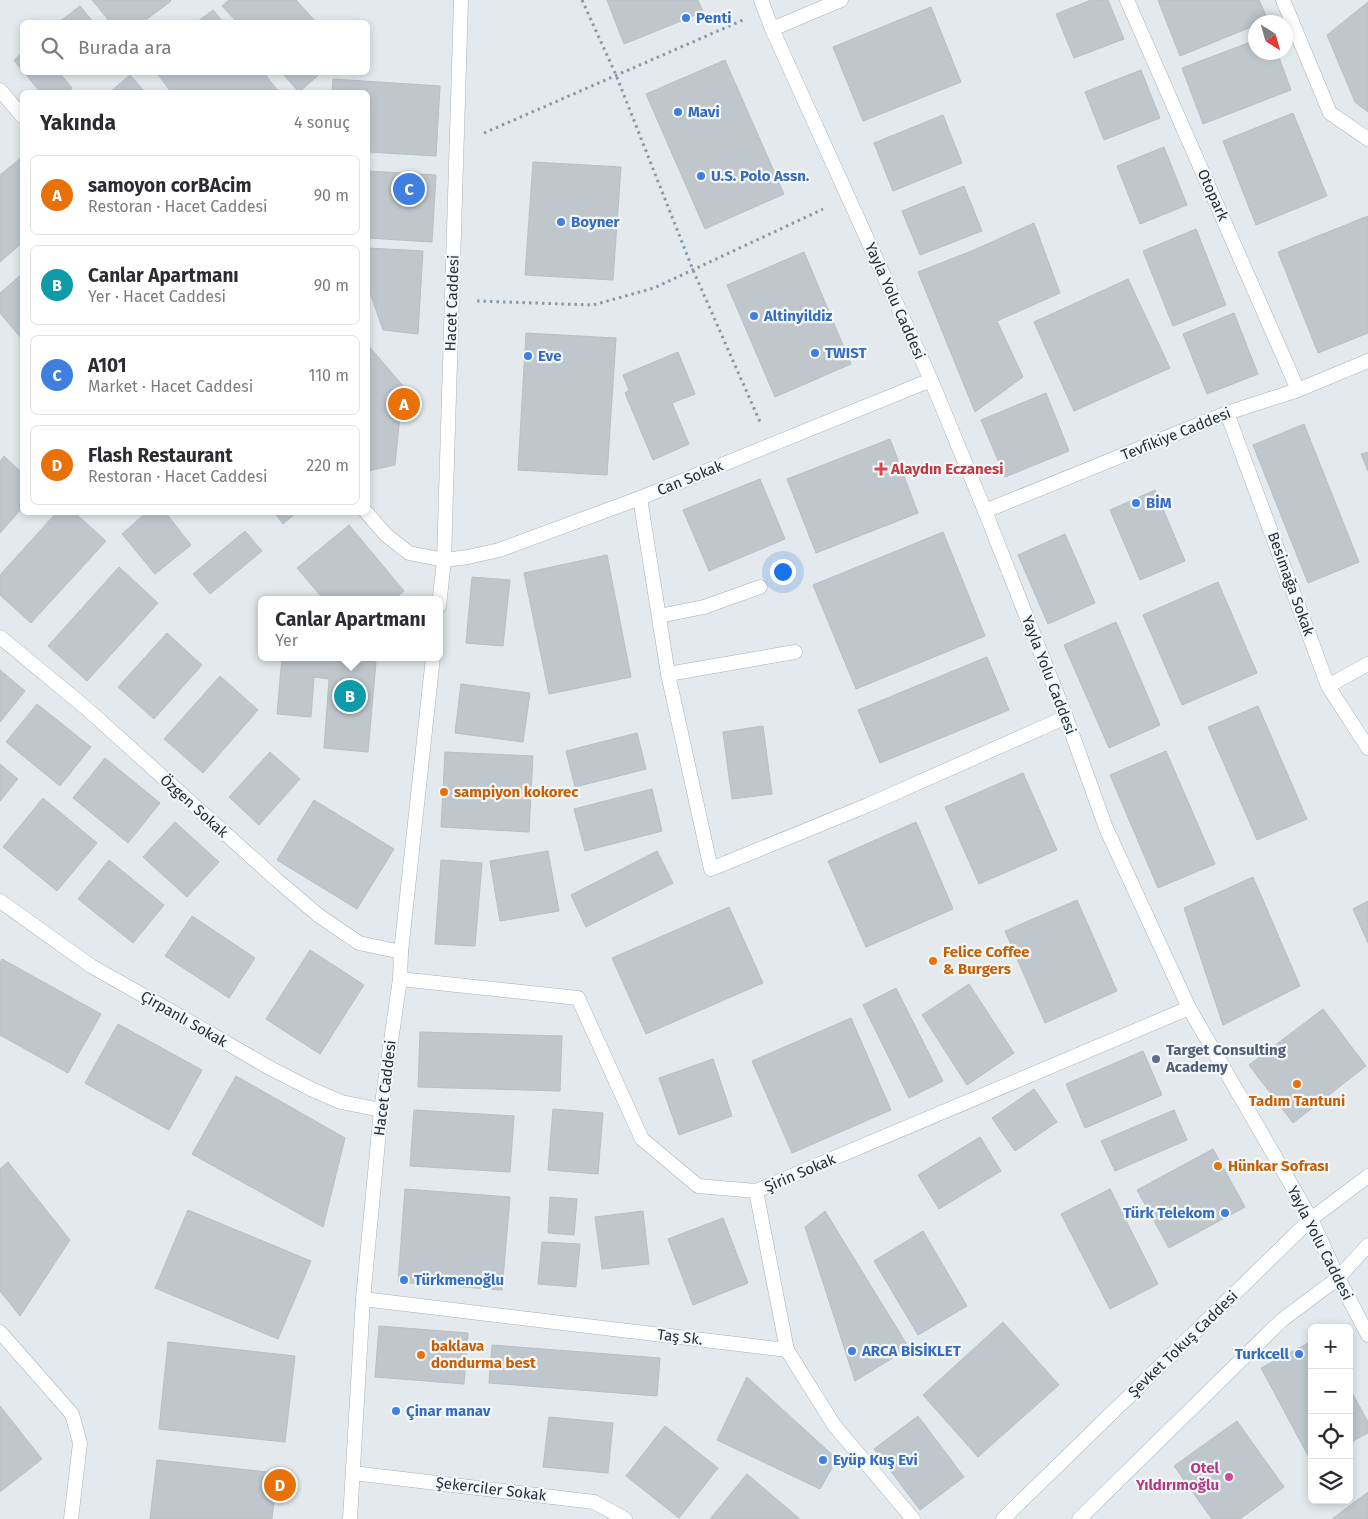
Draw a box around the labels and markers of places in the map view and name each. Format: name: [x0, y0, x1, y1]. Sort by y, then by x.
place label: Penti: [696, 9, 732, 27]
marker: Penti: [680, 12, 692, 24]
place label: Mavi: [688, 103, 720, 121]
marker: Mavi: [672, 106, 684, 118]
place label: U.S. Polo Assn.: [711, 167, 810, 185]
pin: C: [393, 170, 425, 208]
marker: U.S. Polo Assn.: [695, 170, 707, 182]
place label: Boyner: [571, 213, 621, 231]
marker: Boyner: [555, 216, 567, 228]
place label: Altinyildiz: [763, 307, 833, 325]
marker: Altinyildiz: [748, 310, 760, 322]
place label: TWIST: [825, 344, 867, 362]
place label: Eve: [538, 347, 561, 365]
marker: TWIST: [809, 347, 821, 359]
marker: Eve: [522, 350, 534, 362]
pin: A: [388, 385, 420, 423]
place label: Alaydın Eczanesi: [890, 460, 1003, 478]
marker: Alaydın Eczanesi: [875, 463, 887, 475]
place label: BİM: [1146, 494, 1172, 512]
marker: BİM: [1130, 497, 1142, 509]
pin: B: [334, 677, 366, 715]
place label: sampiyon kokorec: [454, 783, 579, 801]
marker: sampiyon kokorec: [438, 786, 450, 798]
place label: Felice Coffee & Burgers: [943, 943, 1030, 978]
marker: Felice Coffee & Burgers: [927, 955, 939, 967]
place label: Target Consulting Academy: [1165, 1041, 1287, 1076]
marker: Target Consulting Academy: [1150, 1053, 1162, 1065]
marker: Tadım Tantuni: [1291, 1078, 1303, 1090]
place label: Tadım Tantuni: [1249, 1092, 1345, 1110]
place label: Hünkar Sofrası: [1228, 1157, 1329, 1175]
marker: Hünkar Sofrası: [1212, 1160, 1224, 1172]
place label: Türk Telekom: [1123, 1204, 1215, 1222]
marker: Türk Telekom: [1219, 1207, 1231, 1219]
place label: Türkmenoğlu: [414, 1271, 504, 1289]
marker: Türkmenoğlu: [398, 1274, 410, 1286]
place label: baklava dondurma best: [431, 1337, 536, 1372]
place label: ARCA BİSİKLET: [861, 1342, 962, 1360]
marker: ARCA BİSİKLET: [846, 1345, 858, 1357]
place label: Turkcell: [1235, 1345, 1290, 1363]
marker: Turkcell: [1293, 1348, 1305, 1360]
marker: baklava dondurma best: [415, 1349, 427, 1361]
place label: Çinar manav: [406, 1402, 491, 1421]
marker: Çinar manav: [390, 1405, 402, 1417]
place label: Eyüp Kuş Evi: [833, 1451, 918, 1470]
marker: Eyüp Kuş Evi: [817, 1454, 829, 1466]
place label: Otel Yıldırımoğlu: [1135, 1459, 1220, 1494]
pin: D: [264, 1466, 296, 1504]
marker: Otel Yıldırımoğlu: [1223, 1471, 1235, 1483]

